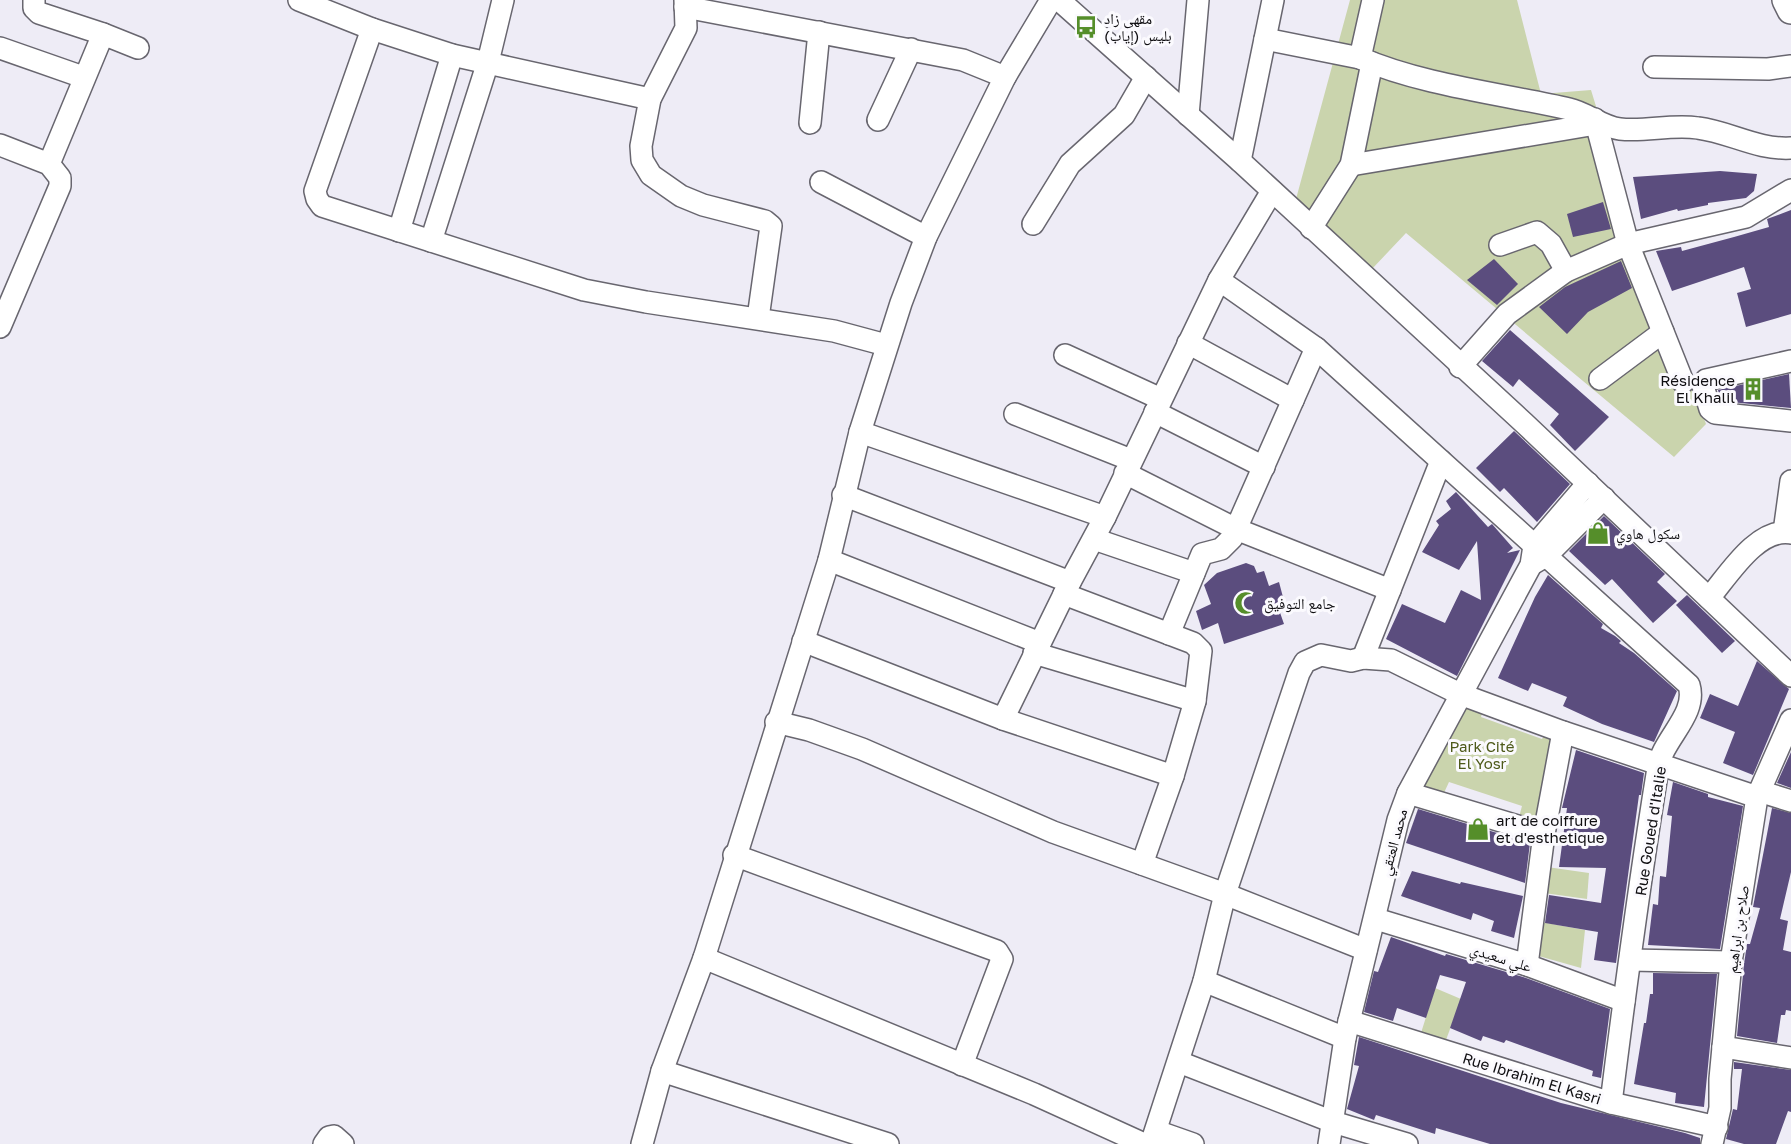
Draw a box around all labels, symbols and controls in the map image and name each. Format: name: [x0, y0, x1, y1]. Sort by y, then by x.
place label: مقهى زاد بليس (إياب): [1104, 9, 1172, 46]
bus stop icon: مقهى زاد بليس (إياب): [1073, 14, 1099, 40]
place label: Résidence El Khalil: [1660, 371, 1735, 406]
building icon: Résidence El Khalil: [1740, 376, 1766, 402]
shop icon: سكول هاوي: [1585, 520, 1611, 546]
place label: سكول هاوي: [1616, 524, 1680, 546]
mosque icon: جامع التوفيق: [1233, 590, 1259, 616]
place label: جامع التوفيق: [1264, 594, 1336, 614]
park label: Park Cité El Yosr: [1449, 737, 1515, 772]
street label: Rue Goued d'Italie: [1631, 765, 1669, 897]
street label: محمد العتقي: [1375, 807, 1414, 878]
place label: art de coiffure et d'esthetique: [1496, 811, 1605, 846]
shop icon: art de coiffure et d'esthetique: [1465, 816, 1491, 842]
street label: صلاح بن ابراهيم: [1722, 884, 1754, 975]
street label: علي سعيدي: [1467, 939, 1534, 979]
street label: Rue Ibrahim El Kasri: [1461, 1048, 1603, 1108]

